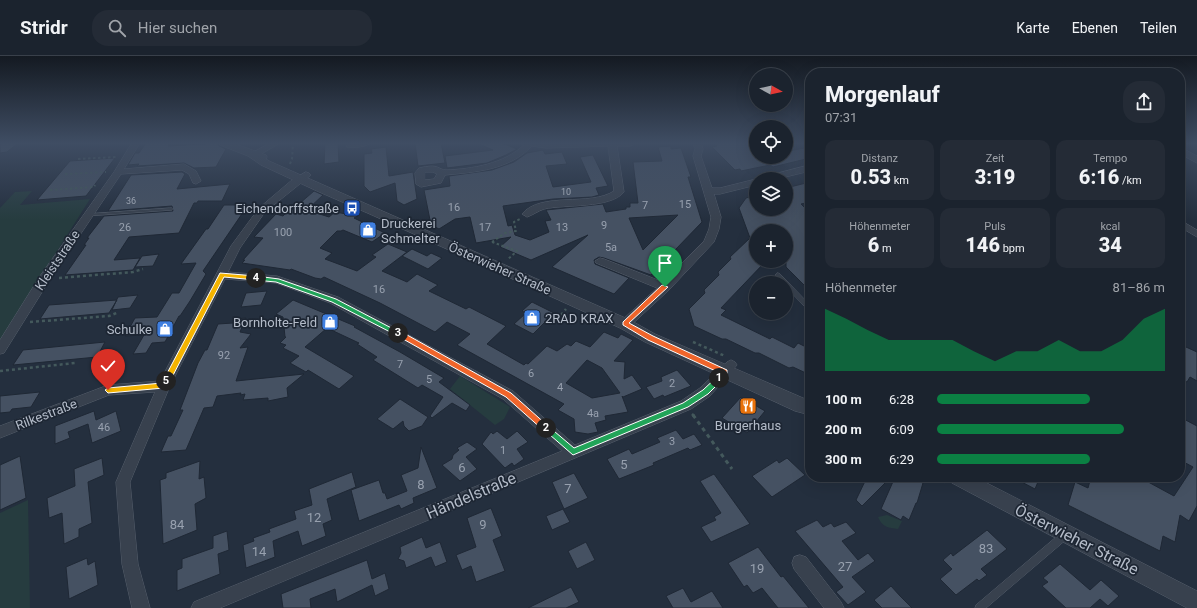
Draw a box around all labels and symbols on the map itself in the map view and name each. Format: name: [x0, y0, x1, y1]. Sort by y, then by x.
north arrow: [749, 68, 793, 112]
house number: 10: [561, 187, 571, 197]
house number: 36: [126, 196, 136, 206]
bus stop icon: Eichendorffstraße: [342, 198, 362, 218]
house number: 15: [679, 198, 691, 211]
house number: 7: [642, 199, 648, 212]
place label: Eichendorffstraße: [235, 201, 339, 216]
house number: 16: [448, 201, 460, 214]
place label: Druckerei Schmelter: [381, 216, 440, 246]
house number: 9: [601, 219, 607, 232]
shop icon: Druckerei Schmelter: [358, 220, 378, 240]
house number: 26: [119, 221, 131, 234]
house number: 17: [479, 221, 491, 234]
house number: 13: [556, 221, 568, 234]
house number: 100: [274, 226, 292, 239]
street label: Kleiststraße: [32, 227, 83, 293]
street label: Österwieher Straße: [446, 239, 553, 298]
house number: 5a: [605, 241, 617, 254]
pin: [648, 246, 682, 287]
pin: 4: [246, 268, 266, 288]
house number: 16: [373, 283, 385, 296]
shop icon: 2RAD KRAX: [522, 308, 542, 328]
place label: 2RAD KRAX: [545, 311, 613, 326]
shop icon: Bornholte-Feld: [320, 312, 340, 332]
place label: Bornholte-Feld: [233, 315, 317, 330]
shop icon: Schulke: [155, 319, 175, 339]
place label: Schulke: [107, 322, 152, 337]
pin: 3: [388, 323, 408, 343]
pin: [91, 349, 125, 390]
house number: 92: [218, 349, 230, 362]
house number: 7: [397, 358, 403, 371]
house number: 6: [528, 367, 534, 380]
pin: 1: [709, 368, 729, 388]
pin: 5: [156, 371, 176, 391]
house number: 5: [426, 373, 432, 386]
house number: 2: [669, 377, 675, 390]
house number: 4: [557, 381, 563, 394]
street label: Rilkestraße: [13, 396, 79, 433]
restaurant icon: Burgerhaus: [738, 396, 758, 416]
house number: 4a: [587, 407, 599, 420]
pin: 2: [536, 418, 556, 438]
place label: Burgerhaus: [715, 418, 781, 433]
house number: 46: [98, 421, 110, 434]
house number: 3: [669, 435, 675, 448]
house number: 1: [500, 444, 506, 457]
house number: 5: [620, 457, 628, 472]
house number: 6: [458, 460, 466, 475]
street label: Händelstraße: [423, 468, 519, 523]
house number: 8: [417, 477, 425, 492]
house number: 7: [564, 481, 572, 496]
street label: Österwieher Straße: [1012, 500, 1142, 579]
house number: 12: [307, 510, 321, 525]
house number: 84: [170, 517, 185, 532]
house number: 9: [479, 517, 487, 532]
house number: 83: [979, 541, 993, 556]
house number: 14: [252, 544, 267, 559]
house number: 27: [838, 559, 852, 574]
house number: 19: [750, 561, 764, 576]

